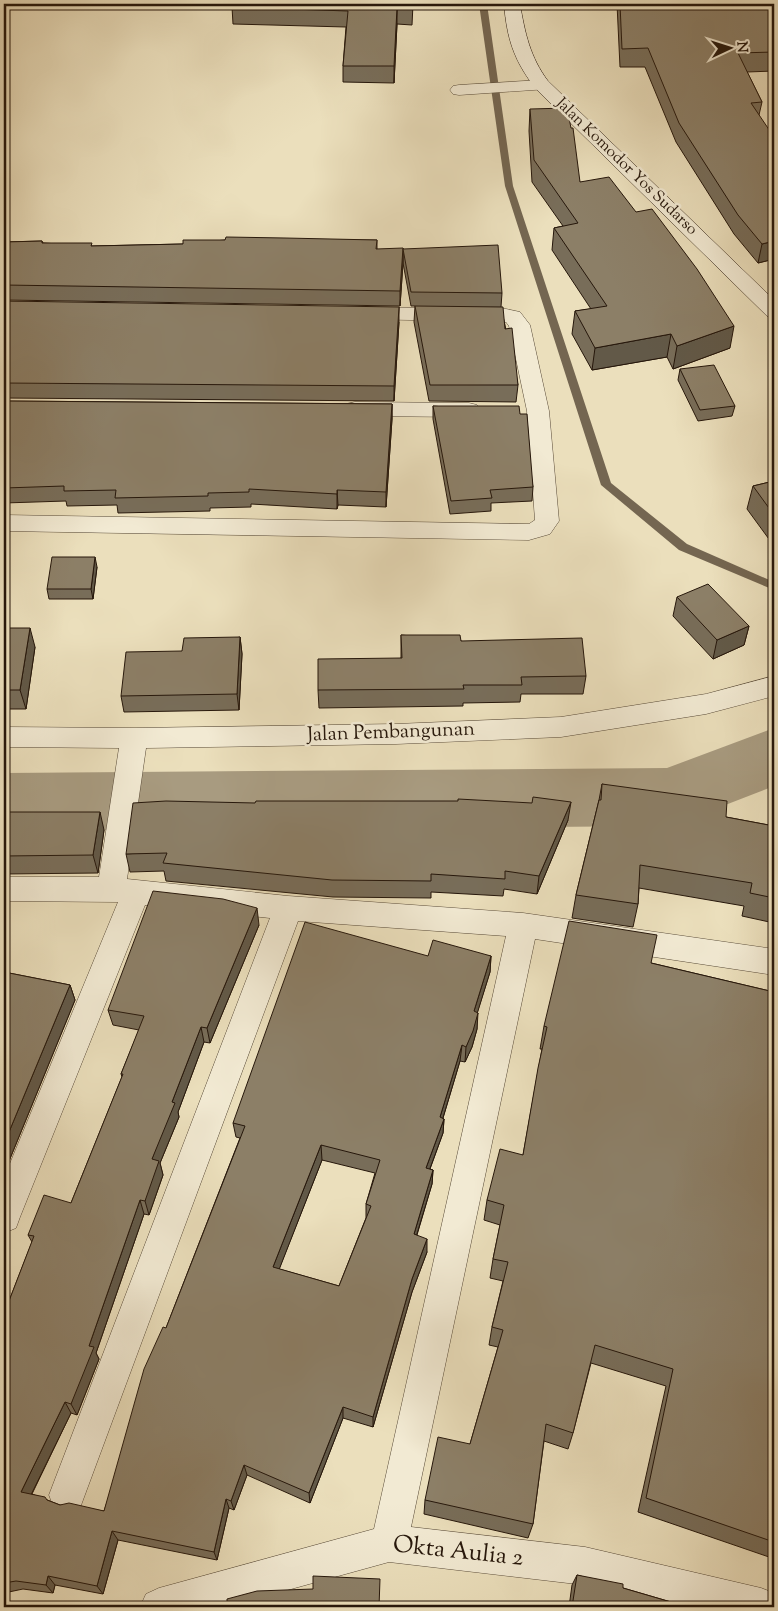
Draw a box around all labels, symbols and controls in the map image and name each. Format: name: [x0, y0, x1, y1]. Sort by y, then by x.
north arrow: [706, 22, 756, 72]
text: N: [731, 41, 751, 54]
street label: Jalan Komodor Yos Sudarso: [549, 92, 702, 241]
street label: Jalan Pembangunan: [306, 716, 476, 750]
street label: Okta Aulia 2: [391, 1528, 525, 1576]

